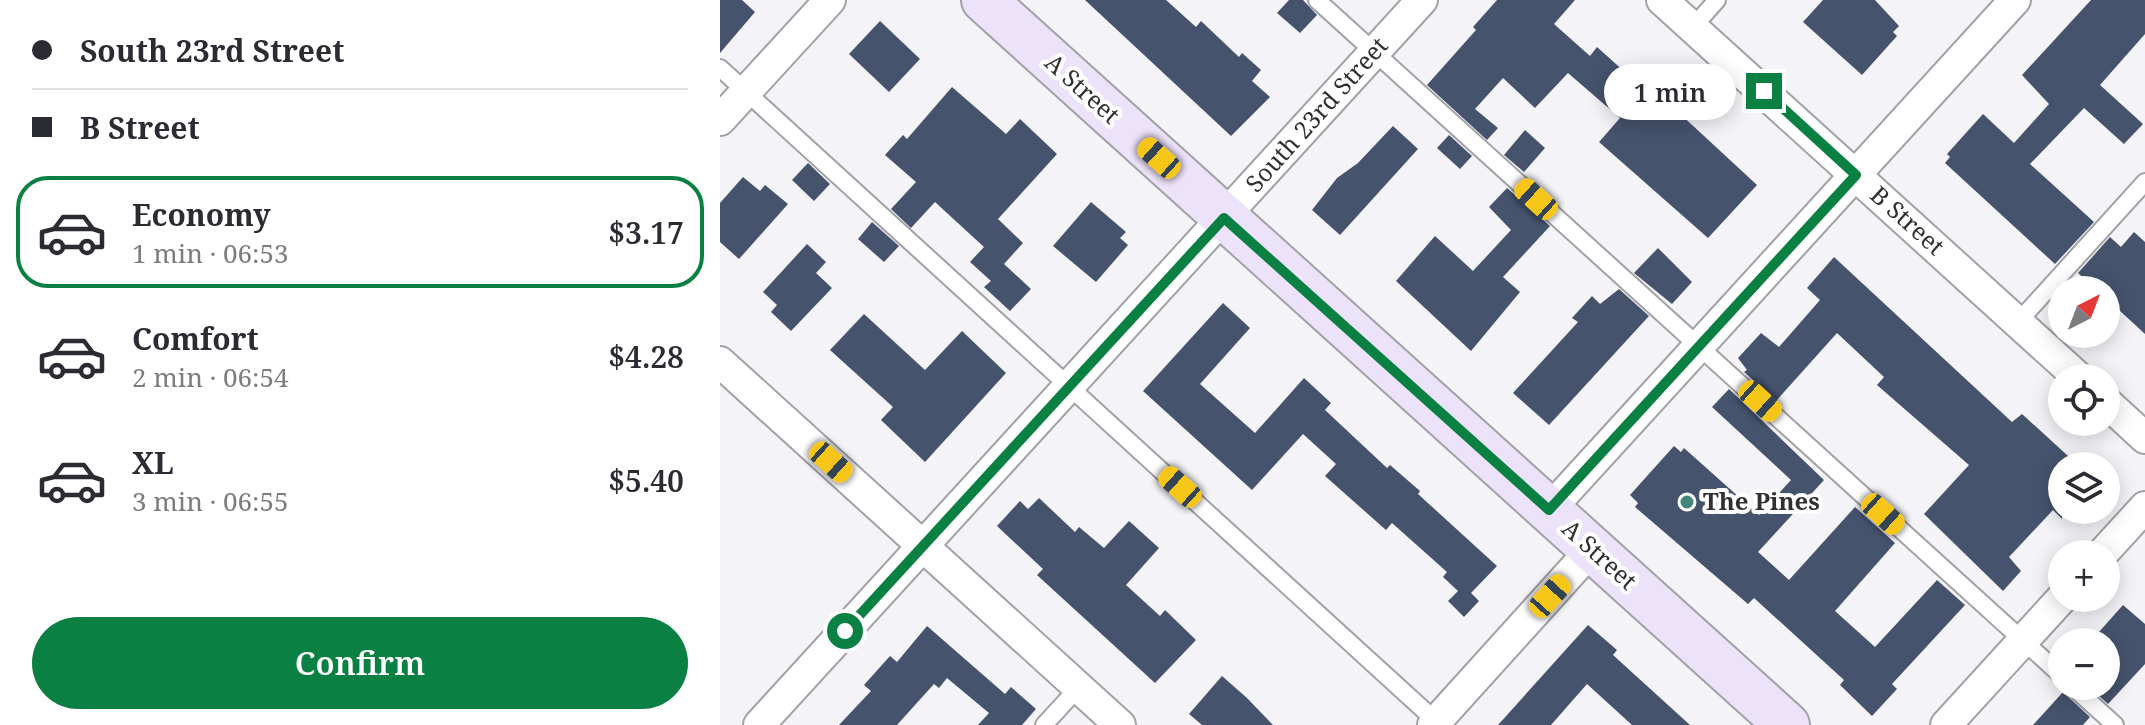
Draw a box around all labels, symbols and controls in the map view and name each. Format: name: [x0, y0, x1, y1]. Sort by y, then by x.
street label: South 23rd Street: [1237, 29, 1394, 199]
text: South 23rd Street: [80, 30, 344, 71]
street label: A Street: [1038, 45, 1128, 130]
callout: 1 min: [1604, 63, 1736, 119]
route end: [1746, 73, 1782, 109]
text: 1 min: [1634, 74, 1706, 110]
text: B Street: [80, 107, 200, 148]
car: [1133, 133, 1185, 183]
car: [1510, 174, 1562, 224]
street label: B Street: [1864, 178, 1952, 262]
text: Economy: [132, 194, 271, 235]
icon: car: [36, 196, 108, 268]
text: $3.17: [608, 212, 684, 253]
text: 1 min · 06:53: [132, 235, 289, 271]
north arrow: [2048, 276, 2120, 348]
map controls: [2048, 276, 2120, 700]
text: Comfort: [132, 318, 259, 359]
icon: car: [36, 320, 108, 392]
text: $4.28: [608, 336, 684, 377]
text: 2 min · 06:54: [132, 359, 289, 395]
button: locate: [2048, 364, 2120, 436]
car: [1734, 376, 1786, 426]
car: [805, 437, 857, 487]
text: XL: [132, 442, 174, 483]
icon: car: [36, 444, 108, 516]
button: layers: [2048, 452, 2120, 524]
text: $5.40: [608, 460, 684, 501]
car: [1154, 462, 1206, 512]
text: 3 min · 06:55: [132, 483, 289, 519]
place label: The Pines: [1703, 484, 1820, 517]
car: [1857, 489, 1909, 539]
marker: The Pines: [1678, 493, 1696, 511]
street label: A Street: [1555, 511, 1645, 596]
button: +: [2048, 540, 2120, 612]
car: [1525, 570, 1575, 622]
route start: [827, 613, 863, 649]
button: Confirm: [32, 617, 688, 709]
button: −: [2048, 628, 2120, 700]

